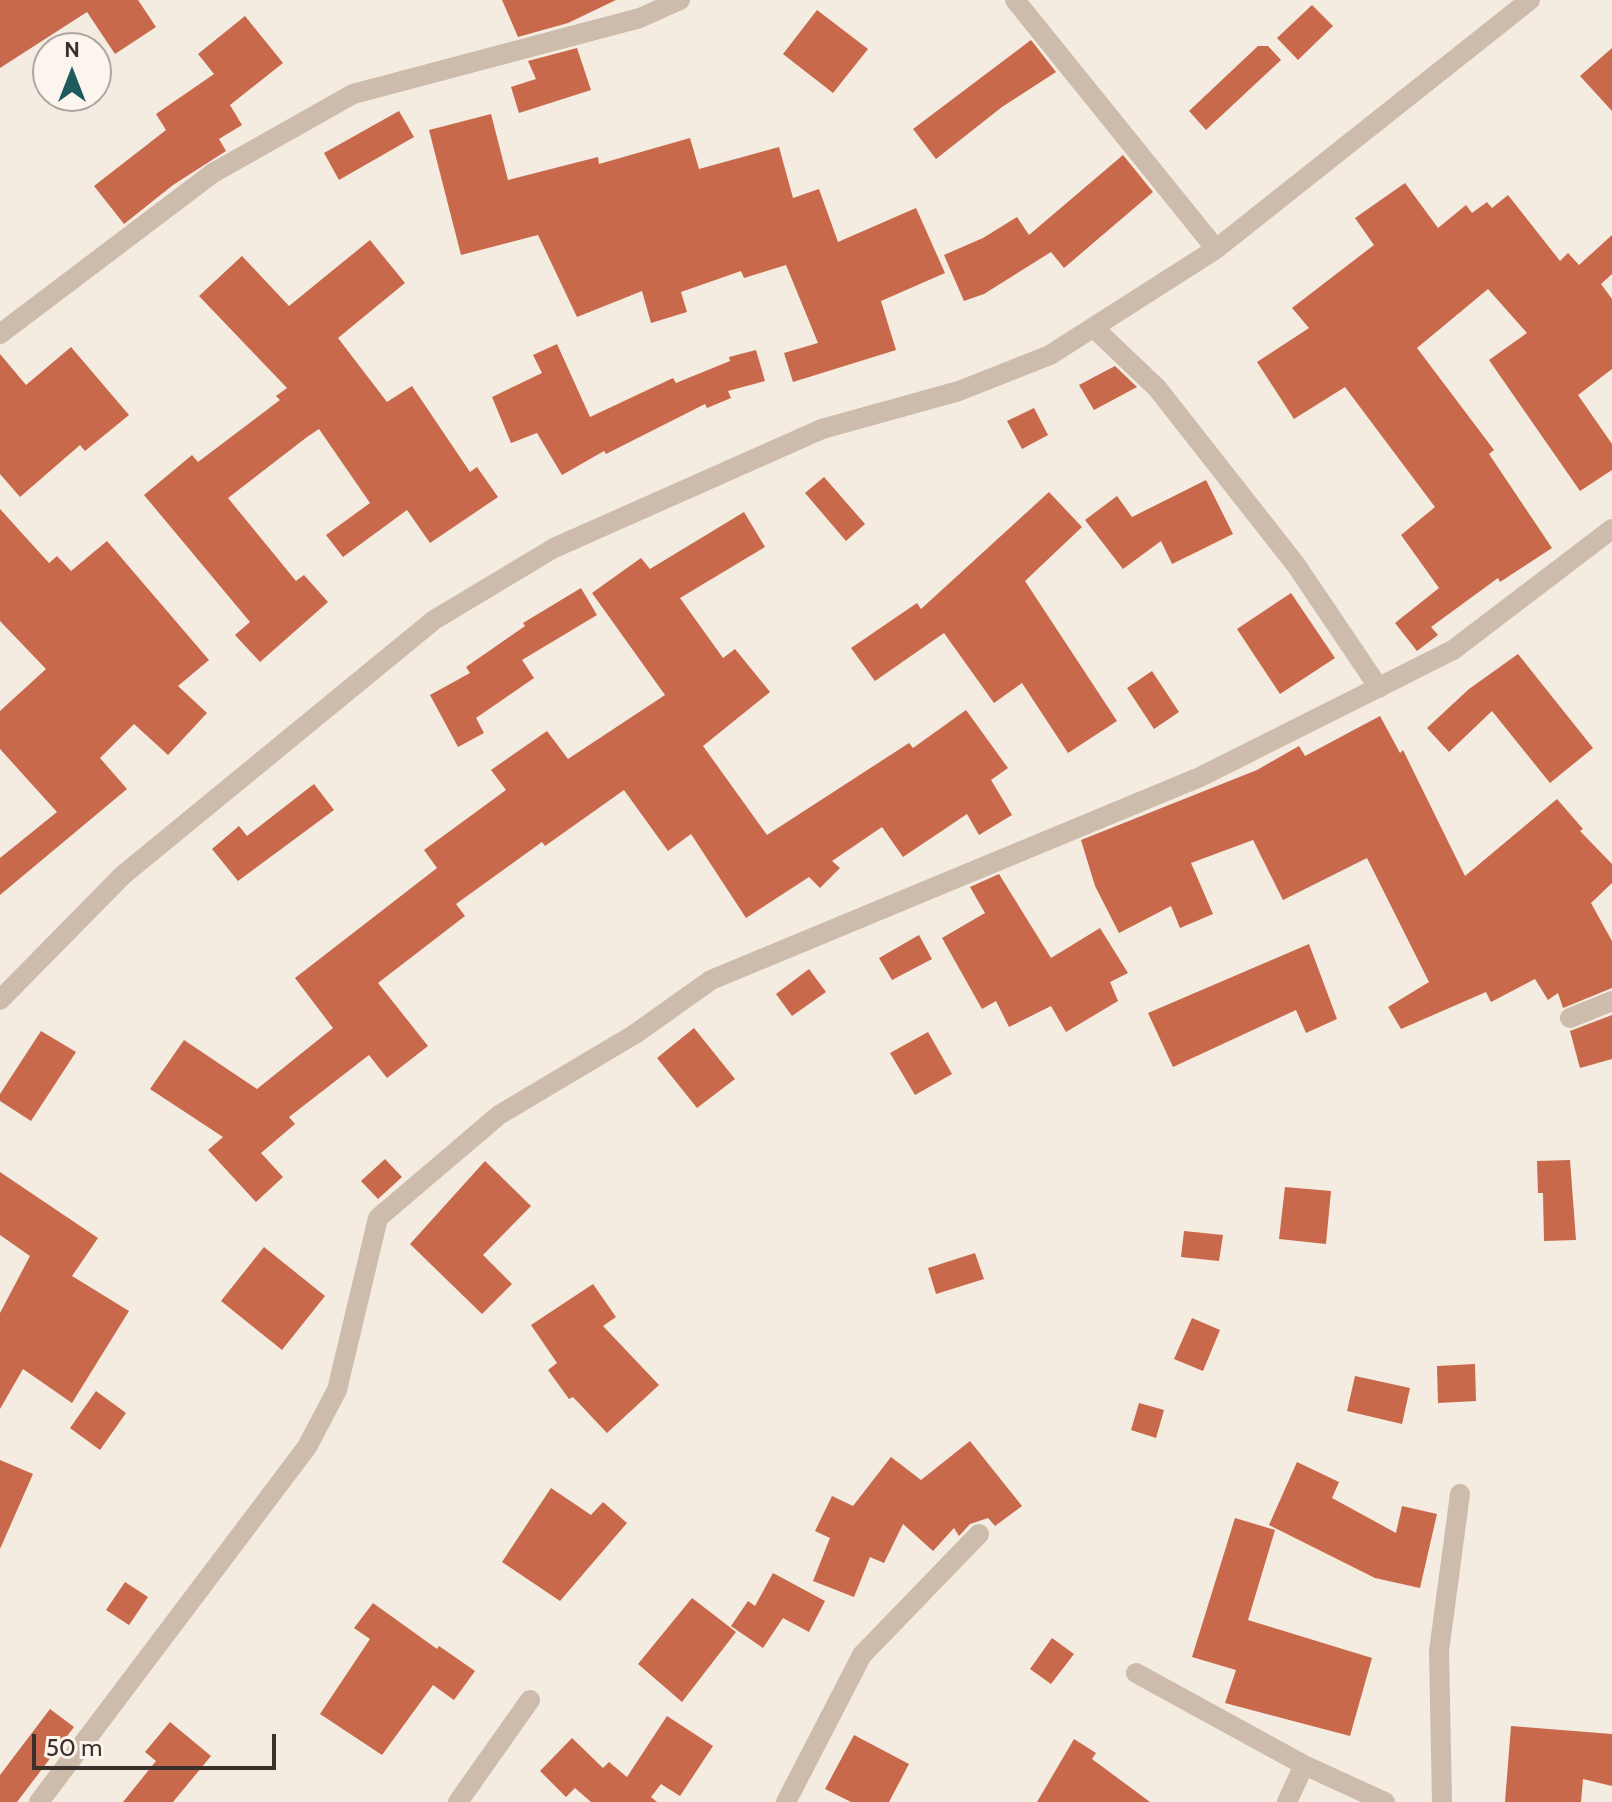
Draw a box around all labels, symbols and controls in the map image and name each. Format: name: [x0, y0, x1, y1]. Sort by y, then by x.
north arrow: [32, 32, 112, 112]
text: N: [64, 36, 80, 63]
scale bar: [36, 1718, 280, 1768]
text: 50 m: [46, 1733, 102, 1762]

